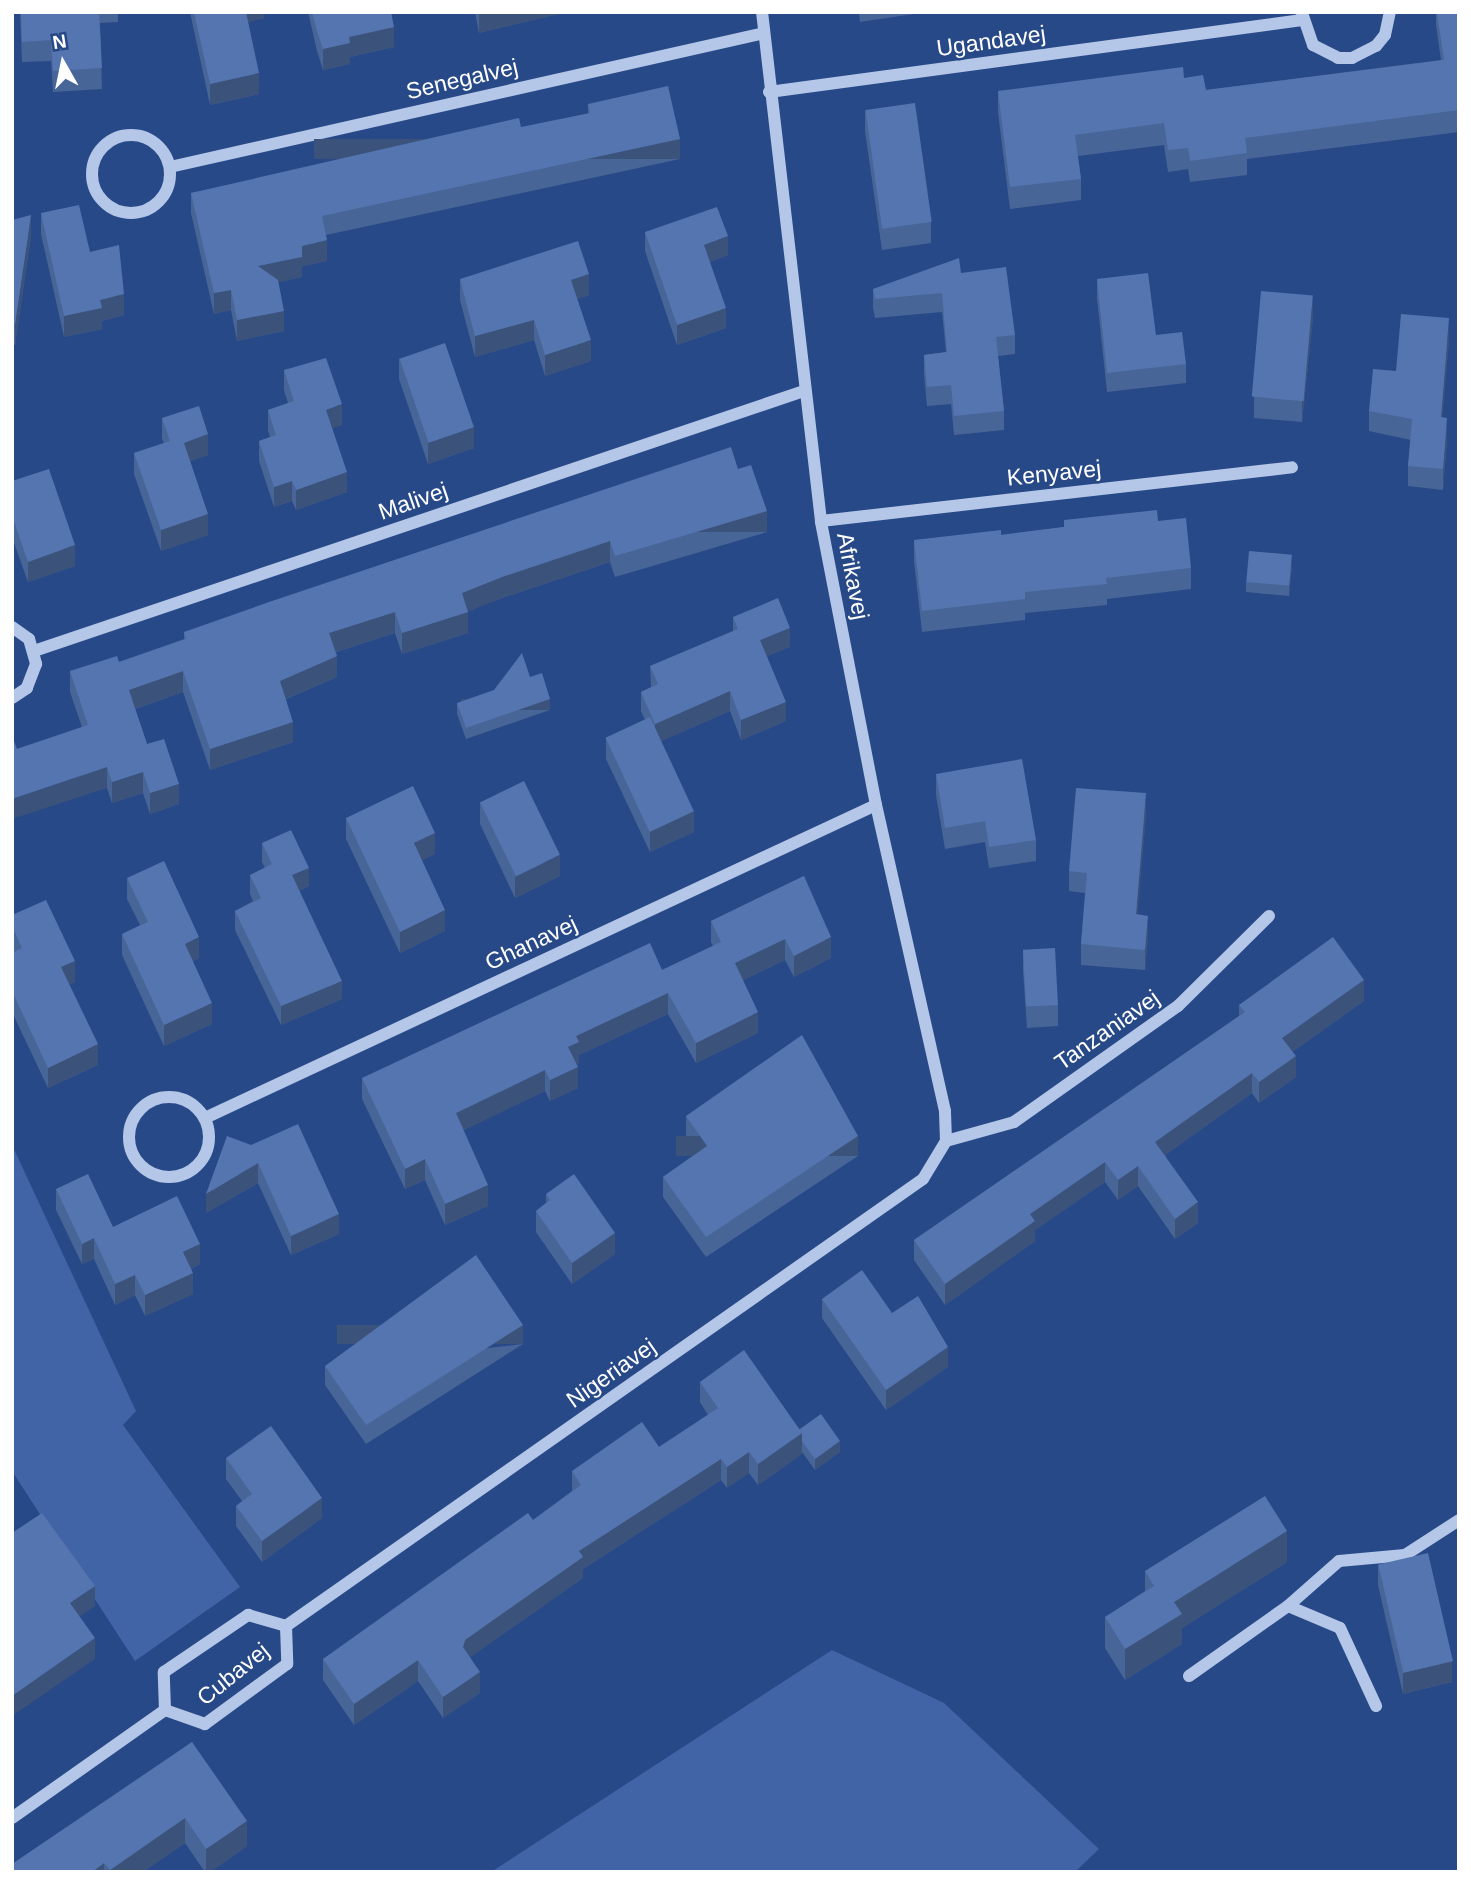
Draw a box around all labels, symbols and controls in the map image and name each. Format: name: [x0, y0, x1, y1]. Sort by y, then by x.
street label: Ugandavej: [935, 20, 1047, 62]
north arrow: [28, 28, 98, 98]
text: N: [51, 30, 68, 53]
street label: Senegalvej: [403, 53, 521, 105]
street label: Kenyavej: [1006, 454, 1102, 492]
street label: Malivej: [375, 476, 451, 526]
street label: Afrikavej: [831, 530, 875, 622]
street label: Ghanavej: [481, 910, 581, 976]
street label: Tanzaniavej: [1049, 984, 1165, 1076]
street label: Nigeriavej: [561, 1332, 661, 1414]
street label: Cubavej: [192, 1637, 274, 1711]

